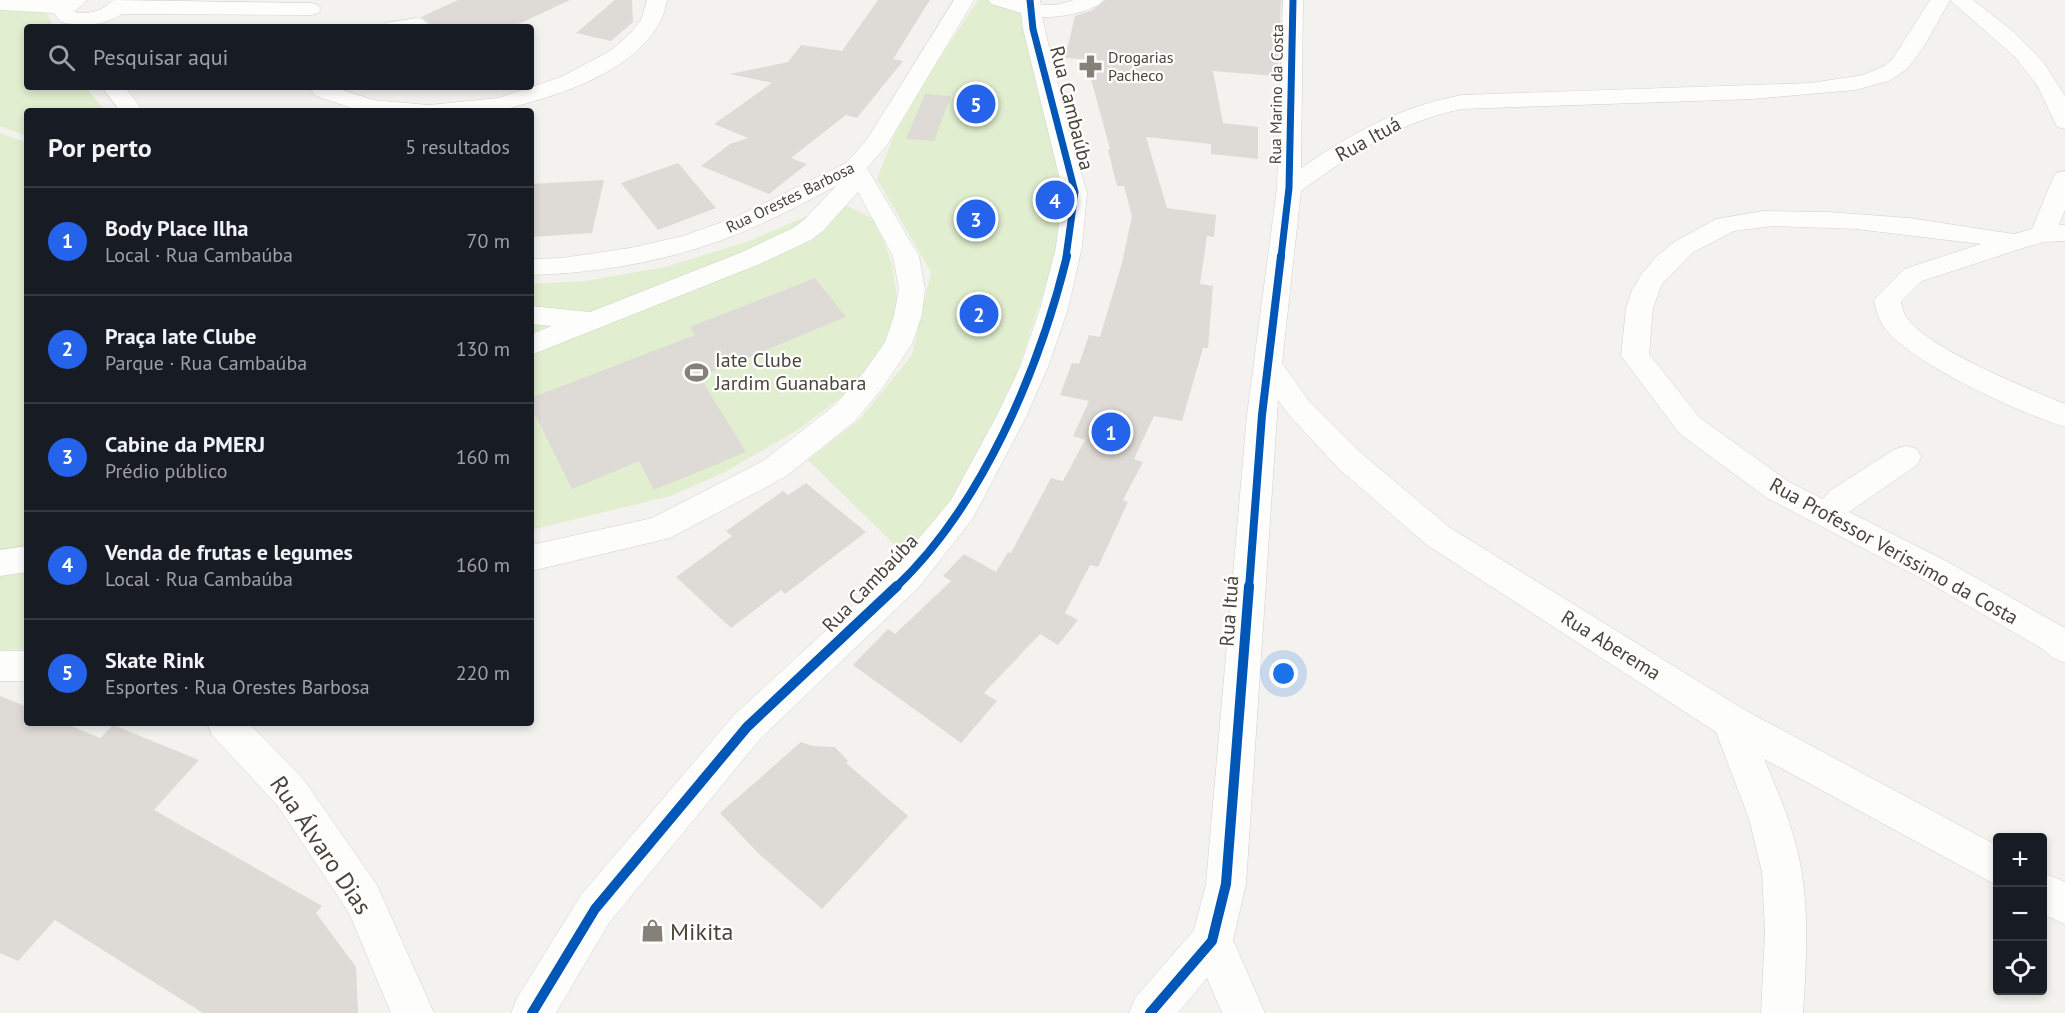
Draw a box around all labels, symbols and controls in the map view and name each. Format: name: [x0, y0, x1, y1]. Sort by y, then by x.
search box: [24, 24, 534, 90]
street label: Rua Marino da Costa: [1265, 24, 1287, 164]
icon: search: [45, 41, 78, 74]
text: Pesquisar aqui: [93, 43, 229, 71]
street label: Rua Cambaúba: [1044, 43, 1100, 173]
place label: Drogarias Pacheco: [1108, 47, 1174, 85]
pharmacy icon: Drogarias Pacheco: [1077, 53, 1103, 79]
pin: 5: [956, 82, 996, 126]
street label: Rua Ituá: [1331, 110, 1405, 168]
text: Por perto: [48, 131, 152, 164]
text: 5 resultados: [405, 134, 510, 160]
street label: Rua Orestes Barbosa: [723, 157, 857, 237]
pin: 4: [1036, 178, 1074, 222]
pin: 3: [956, 196, 996, 242]
text: Body Place Ilha: [105, 214, 248, 242]
text: 1: [62, 228, 73, 254]
text: 70 m: [467, 228, 510, 254]
text: Local · Rua Cambaúba: [105, 242, 293, 268]
pin: 2: [960, 292, 998, 336]
text: Praça Iate Clube: [105, 322, 256, 350]
text: 2: [62, 336, 73, 362]
text: 130 m: [456, 336, 510, 362]
place label: Iate Clube Jardim Guanabara: [714, 347, 866, 396]
text: Parque · Rua Cambaúba: [105, 350, 307, 376]
sports icon: Iate Clube Jardim Guanabara: [684, 359, 710, 385]
pin: 1: [1092, 410, 1130, 454]
text: Cabine da PMERJ: [105, 430, 265, 458]
text: 3: [62, 444, 73, 470]
text: 160 m: [456, 444, 510, 470]
text: Prédio público: [105, 458, 228, 484]
street label: Rua Professor Verissimo da Costa: [1765, 472, 2023, 630]
street label: Rua Cambaúba: [816, 528, 924, 638]
text: Venda de frutas e legumes: [105, 538, 353, 566]
text: 4: [62, 552, 73, 578]
text: 160 m: [456, 552, 510, 578]
text: Local · Rua Cambaúba: [105, 566, 293, 592]
street label: Rua Ituá: [1214, 575, 1244, 647]
street label: Rua Aberema: [1556, 604, 1666, 686]
text: Skate Rink: [105, 646, 205, 674]
your location: [1269, 659, 1298, 688]
text: 5: [62, 660, 73, 686]
text: 220 m: [456, 660, 510, 686]
text: Esportes · Rua Orestes Barbosa: [105, 674, 370, 700]
street label: Rua Álvaro Dias: [263, 770, 379, 920]
map controls: [1993, 833, 2047, 995]
button: +: [1993, 833, 2047, 887]
button: −: [1993, 887, 2047, 941]
place label: Mikita: [670, 916, 733, 947]
shop icon: Mikita: [639, 918, 665, 944]
button: locate: [1993, 941, 2047, 995]

